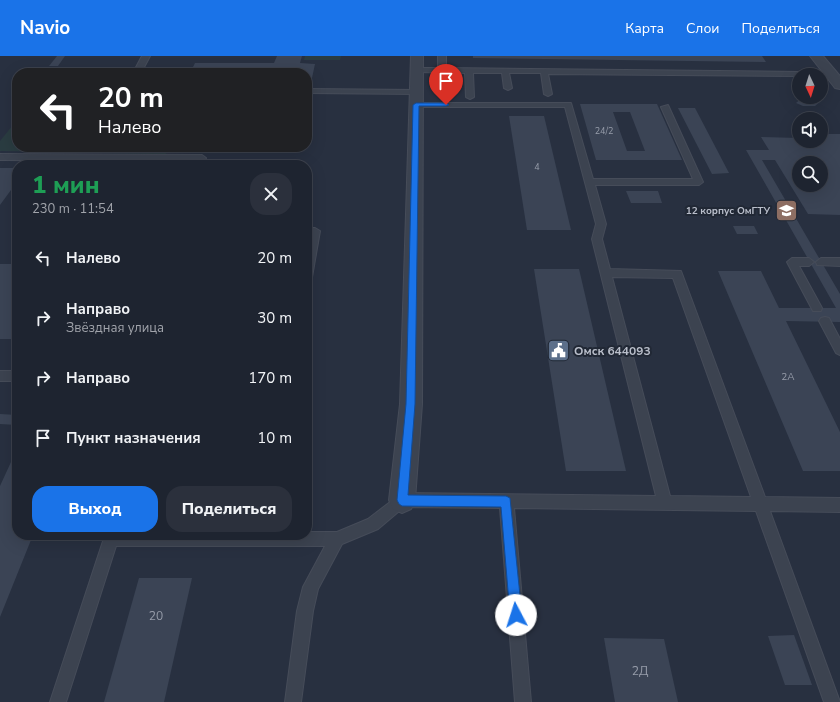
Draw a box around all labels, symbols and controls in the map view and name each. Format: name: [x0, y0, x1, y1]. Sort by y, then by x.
text: Navio: [20, 15, 70, 41]
text: Карта: [625, 19, 664, 38]
text: Слои: [686, 19, 720, 38]
text: Поделиться: [742, 19, 820, 38]
pin: [429, 64, 463, 105]
north arrow: [792, 68, 828, 104]
map controls: [792, 68, 828, 192]
icon: arrive: [435, 70, 457, 92]
text: 20 m: [98, 79, 164, 117]
icon: left: [32, 84, 84, 136]
button: sound: [792, 112, 828, 148]
text: Налево: [98, 115, 162, 139]
house number: 24/2: [595, 125, 613, 137]
button: search: [792, 156, 828, 192]
house number: 4: [534, 161, 540, 173]
text: 1 мин: [32, 169, 100, 201]
button: close: [250, 173, 292, 215]
school or university icon: 12 корпус ОмГТУ: [773, 198, 799, 224]
text: 230 m · 11:54: [32, 200, 114, 218]
place label: 12 корпус ОмГТУ: [686, 204, 770, 218]
icon: left: [32, 247, 54, 269]
text: Налево: [66, 248, 121, 268]
text: 20 m: [257, 248, 292, 268]
text: Направо: [66, 299, 130, 319]
icon: right: [32, 307, 54, 329]
text: 30 m: [257, 308, 292, 328]
text: Звёздная улица: [66, 319, 164, 337]
public building icon: Омск 644093: [546, 338, 572, 364]
place label: Омск 644093: [574, 343, 651, 359]
icon: right: [32, 367, 54, 389]
text: Направо: [66, 368, 130, 388]
text: 170 m: [248, 368, 292, 388]
house number: 2А: [781, 370, 795, 384]
icon: arrive: [32, 427, 54, 449]
text: Пункт назначения: [66, 428, 201, 448]
text: 10 m: [257, 428, 292, 448]
button: Выход: [32, 486, 158, 532]
button: Поделиться: [166, 486, 292, 532]
position arrow: [495, 594, 537, 636]
house number: 20: [149, 608, 163, 624]
house number: 2Д: [632, 663, 649, 679]

